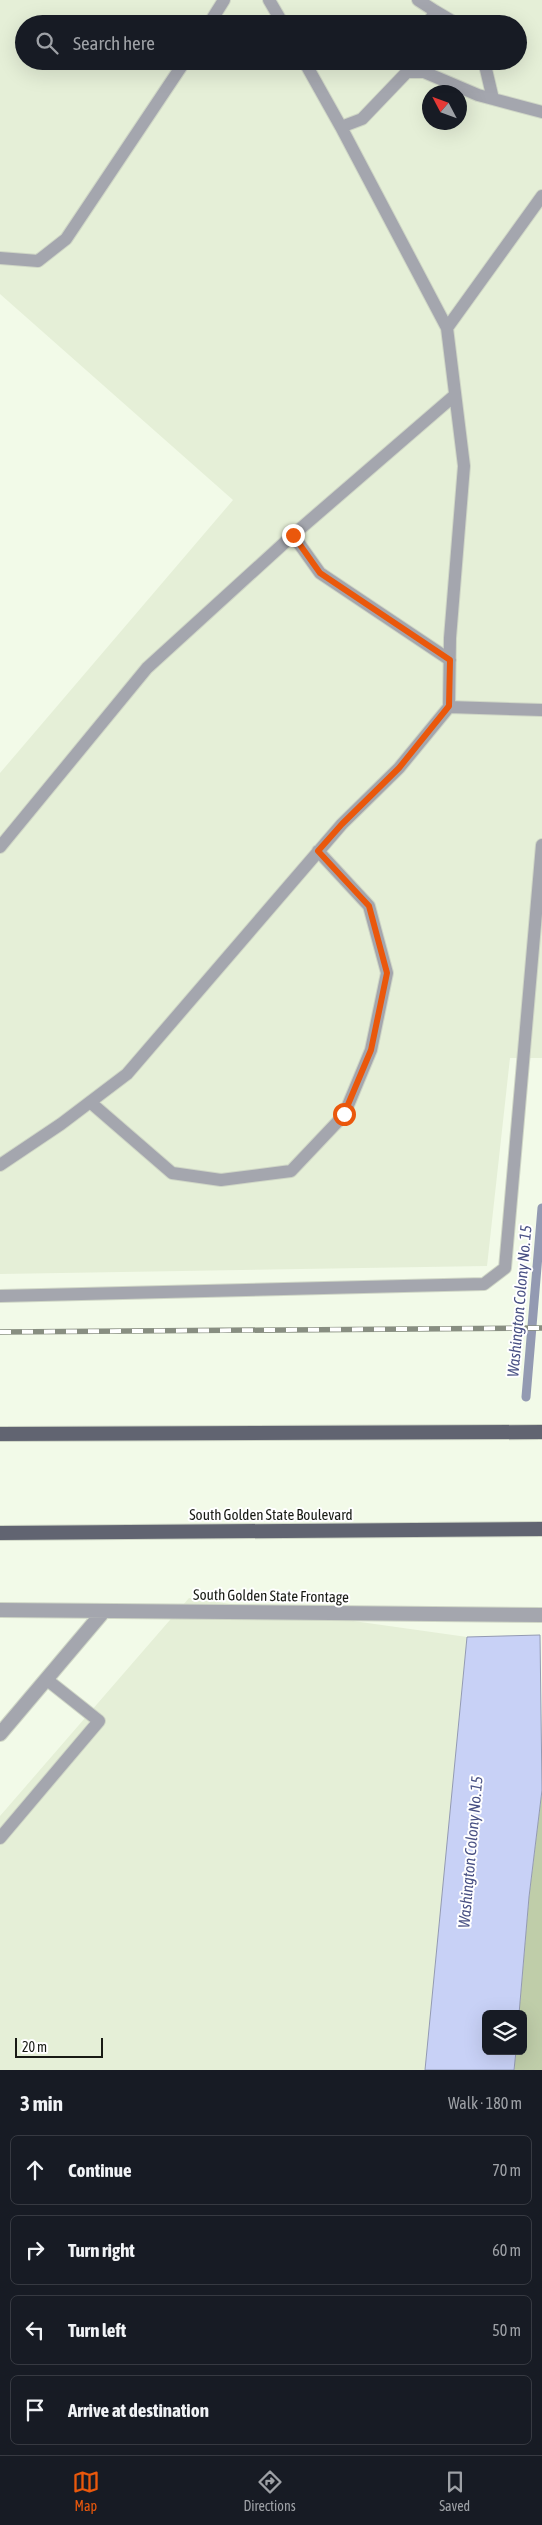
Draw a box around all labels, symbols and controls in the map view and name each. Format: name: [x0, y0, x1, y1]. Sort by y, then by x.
search box: [15, 15, 527, 70]
icon: search: [33, 29, 61, 57]
text: Search here: [73, 32, 155, 54]
north arrow: [422, 85, 467, 130]
route end: [282, 524, 305, 547]
route start: [333, 1103, 356, 1126]
water label: Washington Colony No. 15: [503, 1224, 536, 1378]
street label: South Golden State Boulevard: [189, 1506, 353, 1523]
street label: South Golden State Frontage: [193, 1586, 349, 1605]
water label: Washington Colony No. 15: [454, 1775, 487, 1929]
map controls: [482, 2010, 527, 2055]
button: layers: [482, 2010, 527, 2055]
scale bar: [15, 2035, 102, 2058]
text: 20 m: [22, 2039, 47, 2055]
text: 3 min: [20, 2091, 63, 2115]
text: Walk · 180 m: [448, 2094, 522, 2112]
icon: ahead: [21, 2156, 49, 2184]
text: Continue: [68, 2159, 132, 2181]
text: 70 m: [492, 2161, 521, 2179]
icon: right: [21, 2236, 49, 2264]
text: Turn right: [68, 2239, 135, 2261]
text: 60 m: [492, 2241, 521, 2259]
icon: left: [21, 2316, 49, 2344]
text: Turn left: [68, 2319, 126, 2341]
text: 50 m: [492, 2321, 521, 2339]
icon: arrive: [21, 2396, 49, 2424]
text: Arrive at destination: [68, 2399, 209, 2421]
tab: Map: [72, 2468, 100, 2514]
tab: Directions: [243, 2468, 296, 2514]
tab: Saved: [439, 2468, 470, 2514]

